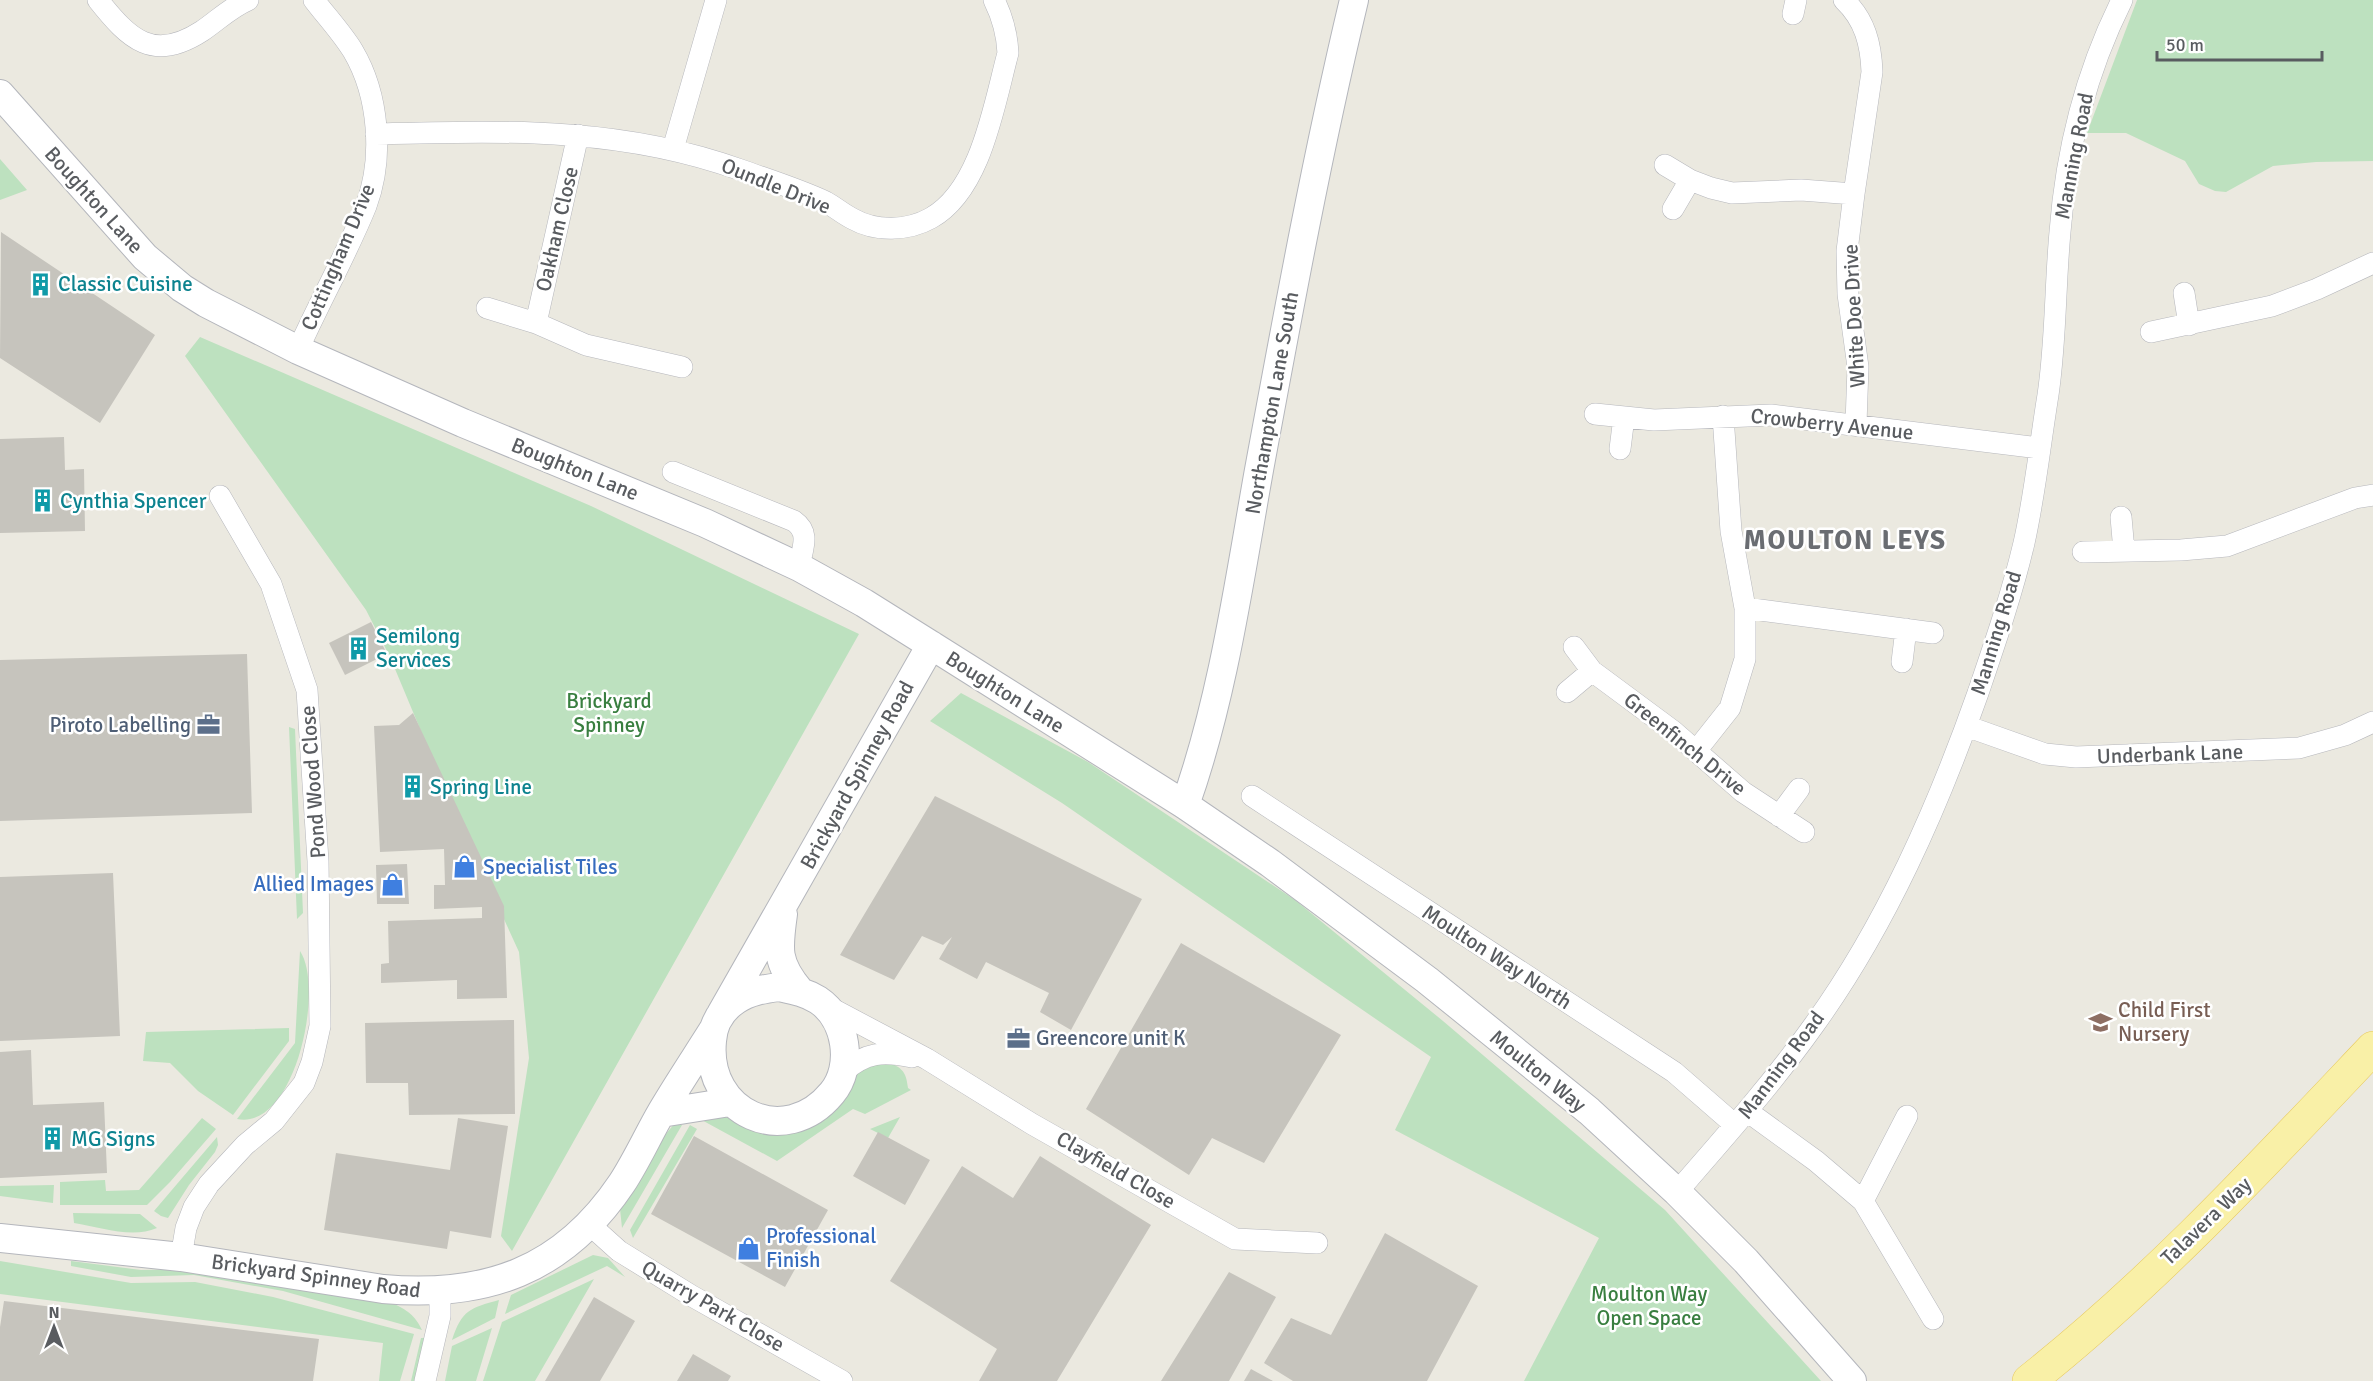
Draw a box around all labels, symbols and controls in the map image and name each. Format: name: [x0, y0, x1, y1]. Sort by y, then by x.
scale bar: [2157, 24, 2322, 62]
text: 50 m: [2166, 34, 2204, 56]
street label: Manning Road: [2049, 91, 2099, 221]
street label: Boughton Lane: [39, 141, 149, 259]
street label: Oundle Drive: [717, 152, 835, 220]
street label: Oakham Close: [530, 164, 584, 294]
street label: Cottingham Drive: [295, 180, 381, 334]
street label: White Doe Drive: [1837, 244, 1871, 388]
building icon: Classic Cuisine: [27, 271, 53, 297]
place label: Classic Cuisine: [58, 271, 193, 297]
street label: Northampton Lane South: [1240, 290, 1304, 516]
street label: Crowberry Avenue: [1749, 403, 1915, 445]
street label: Boughton Lane: [507, 432, 643, 506]
building icon: Cynthia Spencer: [29, 488, 55, 514]
place label: Cynthia Spencer: [60, 488, 207, 514]
district label: MOULTON LEYS: [1743, 524, 1947, 557]
street label: Manning Road: [1965, 568, 2027, 698]
place label: Semilong Services: [376, 623, 460, 673]
building icon: Semilong Services: [345, 635, 371, 661]
street label: Boughton Lane: [941, 645, 1069, 739]
street label: Brickyard Spinney Road: [794, 676, 920, 874]
street label: Greenfinch Drive: [1619, 687, 1751, 801]
park label: Brickyard Spinney: [566, 688, 652, 738]
street label: Pond Wood Close: [295, 705, 331, 859]
place label: Piroto Labelling: [49, 712, 191, 738]
office icon: Piroto Labelling: [196, 712, 222, 738]
street label: Underbank Lane: [2096, 738, 2244, 770]
building icon: Spring Line: [399, 774, 425, 800]
place label: Spring Line: [430, 774, 532, 800]
shop icon: Specialist Tiles: [452, 854, 478, 880]
place label: Specialist Tiles: [483, 854, 617, 880]
place label: Allied Images: [253, 871, 374, 897]
shop icon: Allied Images: [379, 871, 405, 897]
street label: Moulton Way North: [1417, 899, 1577, 1015]
place label: Child First Nursery: [2118, 997, 2211, 1047]
street label: Manning Road: [1732, 1006, 1830, 1124]
school or university icon: Child First Nursery: [2087, 1009, 2113, 1035]
street label: Moulton Way: [1485, 1024, 1592, 1118]
office icon: Greencore unit K: [1005, 1025, 1031, 1051]
place label: Greencore unit K: [1036, 1025, 1186, 1051]
street label: Clayfield Close: [1052, 1125, 1180, 1215]
building icon: MG Signs: [40, 1126, 66, 1152]
place label: MG Signs: [71, 1126, 155, 1152]
street label: Talavera Way: [2155, 1171, 2257, 1271]
place label: Professional Finish: [766, 1223, 876, 1273]
shop icon: Professional Finish: [735, 1235, 761, 1261]
street label: Brickyard Spinney Road: [210, 1248, 422, 1304]
street label: Quarry Park Close: [637, 1255, 789, 1357]
park label: Moulton Way Open Space: [1591, 1281, 1707, 1331]
north arrow: [24, 1297, 84, 1357]
text: N: [48, 1303, 60, 1323]

